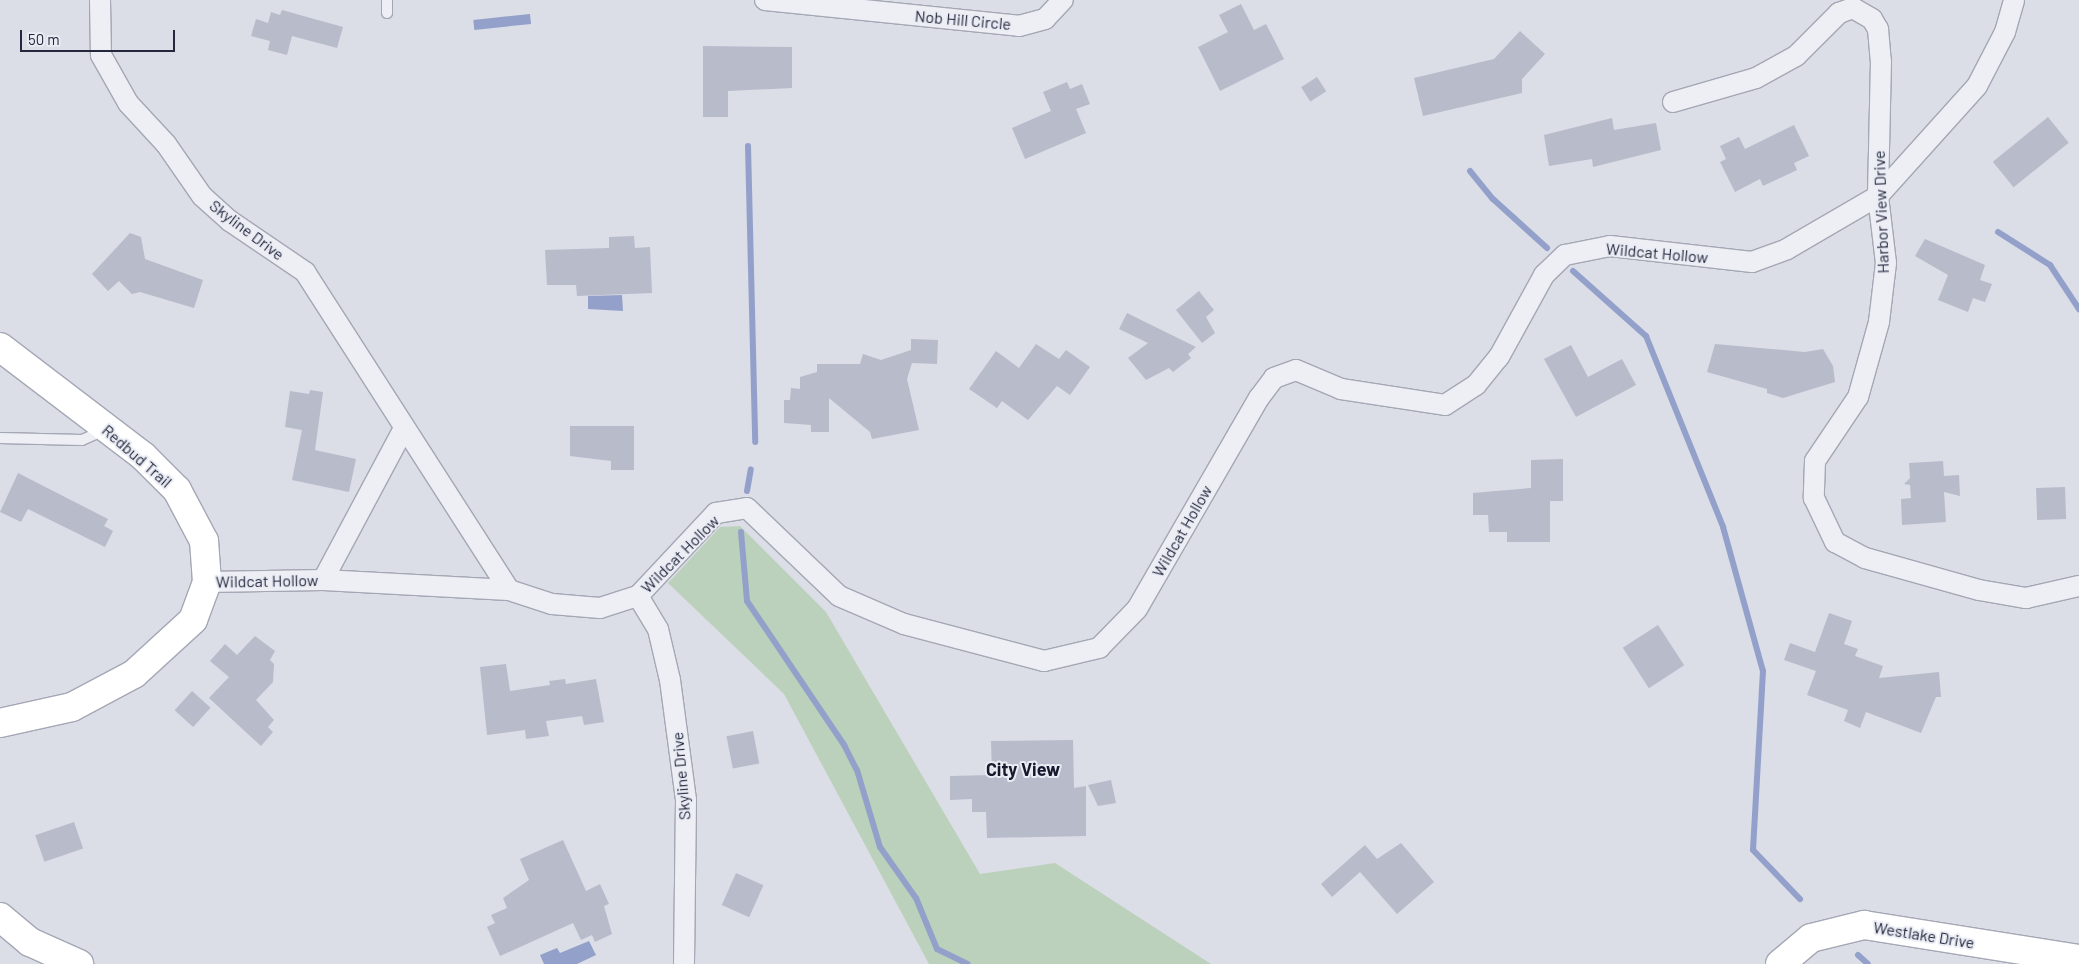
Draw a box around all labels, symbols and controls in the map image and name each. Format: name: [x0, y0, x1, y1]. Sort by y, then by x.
street label: Nob Hill Circle: [914, 6, 1012, 34]
scale bar: [22, 20, 178, 52]
text: 50 m: [28, 30, 60, 48]
street label: Harbor View Drive: [1869, 150, 1893, 274]
street label: Skyline Drive: [206, 196, 288, 264]
street label: Wildcat Hollow: [1605, 239, 1709, 267]
street label: Redbud Trail: [98, 420, 176, 492]
street label: Wildcat Hollow: [1148, 482, 1216, 580]
street label: Wildcat Hollow: [637, 511, 723, 597]
street label: Wildcat Hollow: [216, 571, 318, 591]
street label: Skyline Drive: [668, 731, 694, 821]
district label: City View: [986, 758, 1060, 780]
street label: Westlake Drive: [1872, 918, 1976, 952]

